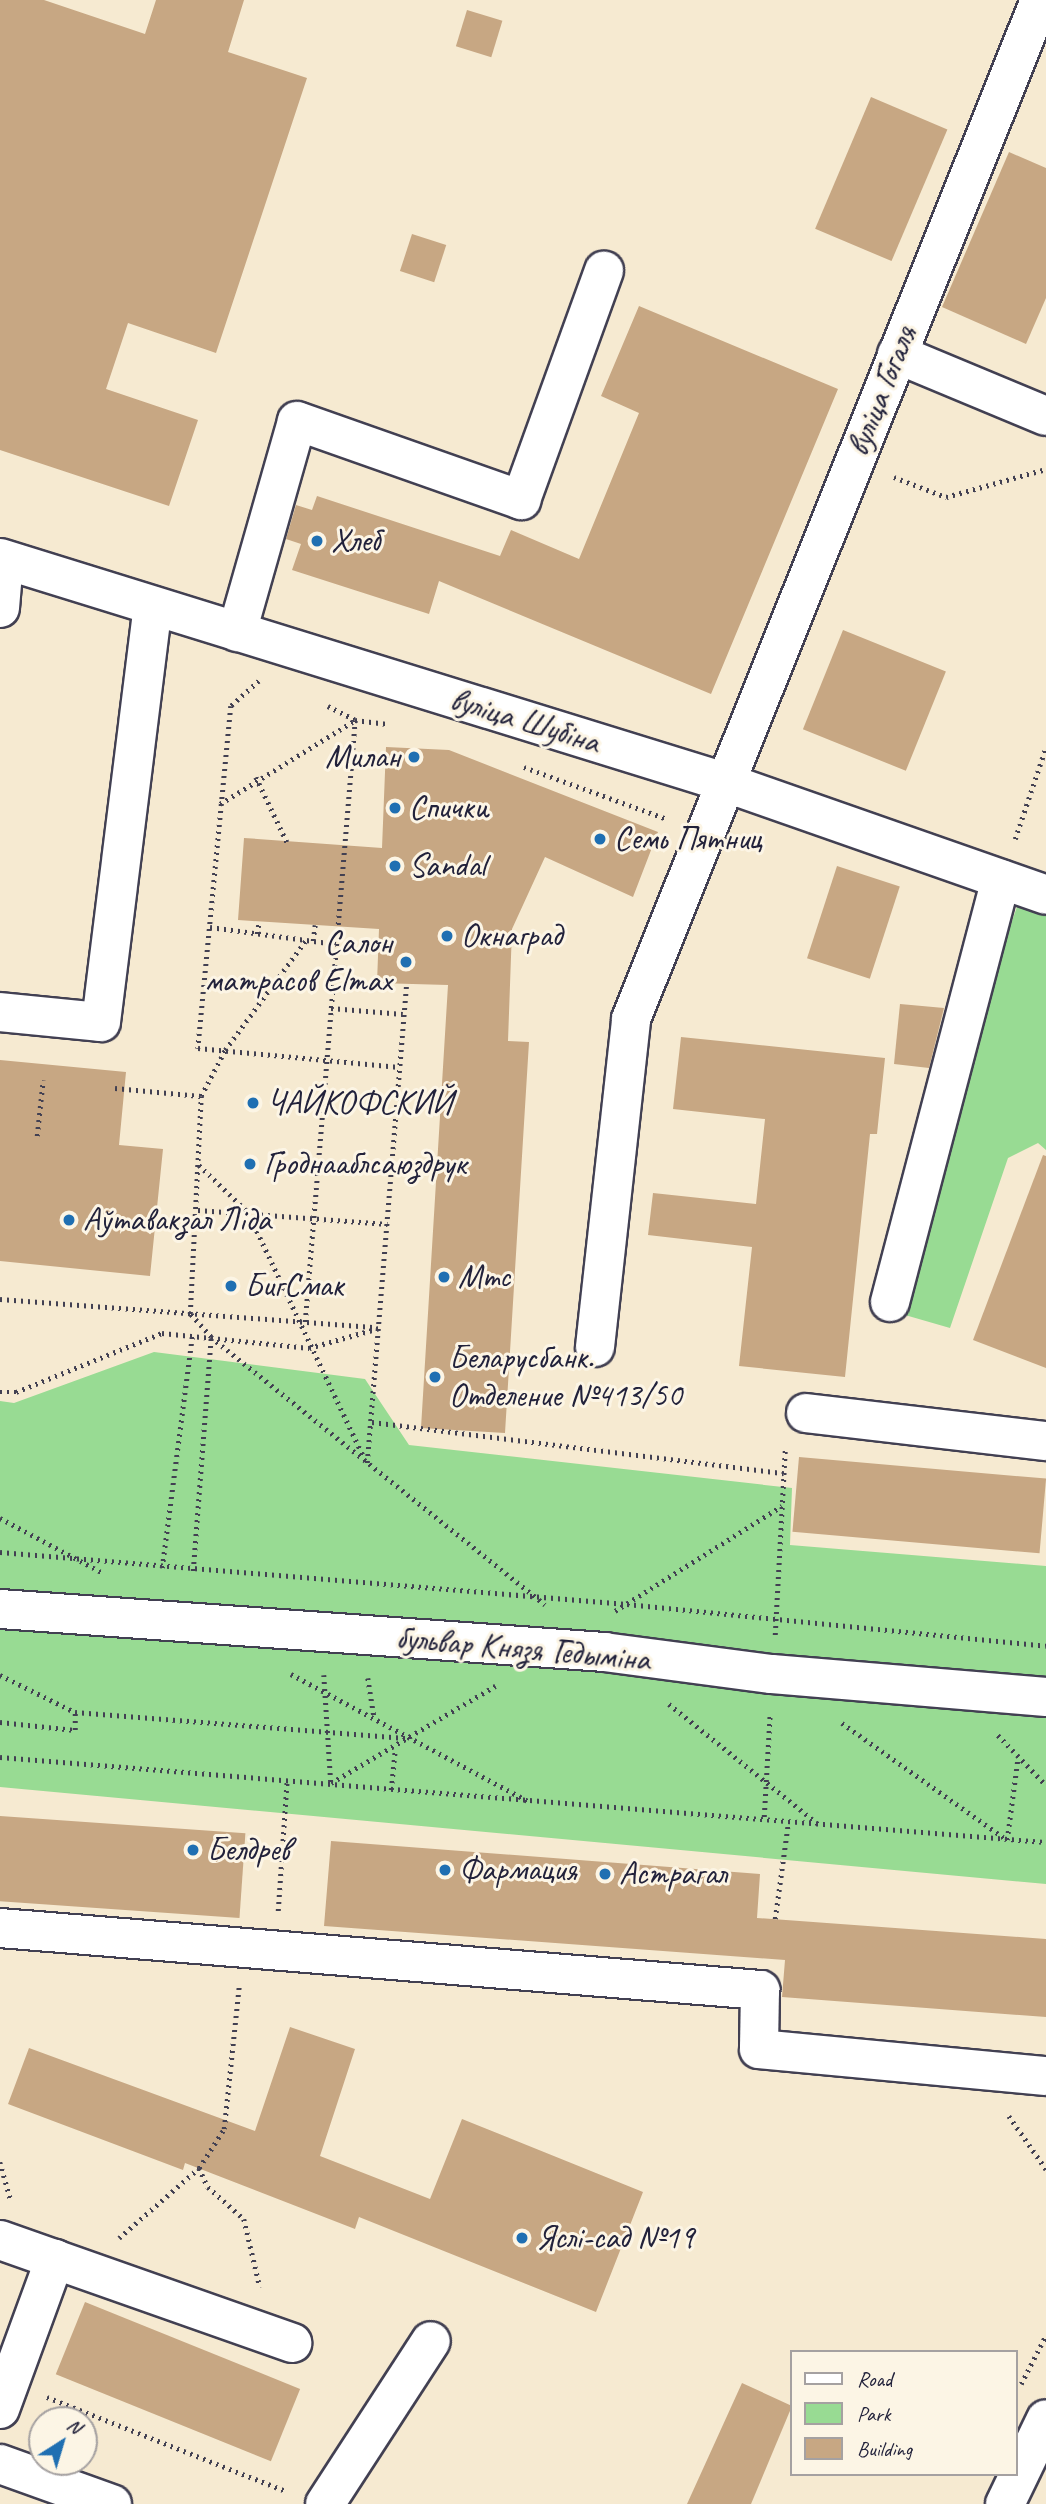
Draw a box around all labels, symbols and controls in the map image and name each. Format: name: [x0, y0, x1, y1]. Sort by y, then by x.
street label: вуліца Гогаля: [838, 321, 926, 461]
place label: Хлеб: [331, 521, 380, 561]
marker: Хлеб: [309, 533, 325, 549]
street label: вуліца Шубіна: [445, 679, 605, 763]
place label: Милан: [325, 737, 400, 777]
marker: Милан: [406, 749, 422, 765]
place label: Спички: [409, 788, 488, 828]
marker: Спички: [387, 800, 403, 816]
place label: Семь Пятниц: [614, 819, 765, 859]
marker: Семь Пятниц: [592, 831, 608, 847]
place label: Sandal: [409, 846, 486, 886]
marker: Sandal: [387, 858, 403, 874]
place label: Окнаград: [461, 916, 562, 956]
place label: Салон матрасов Elmax: [205, 923, 392, 1001]
marker: Окнаград: [439, 928, 455, 944]
marker: Салон матрасов Elmax: [398, 954, 414, 970]
place label: ЧАЙКОФСКИЙ: [267, 1083, 452, 1123]
marker: ЧАЙКОФСКИЙ: [245, 1095, 261, 1111]
place label: Гроднааблсаюздрук: [264, 1144, 466, 1184]
marker: Гроднааблсаюздрук: [242, 1156, 258, 1172]
place label: Аўтавакзал Ліда: [83, 1200, 271, 1240]
marker: Аўтавакзал Ліда: [61, 1212, 77, 1228]
place label: Мтс: [458, 1257, 510, 1297]
place label: БигСмак: [245, 1266, 344, 1306]
marker: Мтс: [436, 1269, 452, 1285]
marker: БигСмак: [223, 1278, 239, 1294]
place label: Беларусбанк. Отделение №413/50: [449, 1338, 682, 1416]
marker: Беларусбанк. Отделение №413/50: [427, 1369, 443, 1385]
street label: бульвар Князя Гедыміна: [394, 1618, 652, 1680]
place label: Белдрев: [207, 1830, 290, 1870]
marker: Белдрев: [185, 1842, 201, 1858]
place label: Фармация: [459, 1850, 577, 1890]
place label: Астрагал: [619, 1854, 727, 1894]
marker: Фармация: [437, 1862, 453, 1878]
marker: Астрагал: [597, 1866, 613, 1882]
place label: Яслі-сад №19: [536, 2218, 694, 2258]
marker: Яслі-сад №19: [514, 2230, 530, 2246]
legend: [790, 2350, 1018, 2476]
text: Road: [857, 2366, 892, 2392]
text: Park: [857, 2401, 890, 2427]
north arrow: [28, 2406, 98, 2476]
text: N: [63, 2413, 86, 2439]
text: Building: [857, 2436, 912, 2462]

